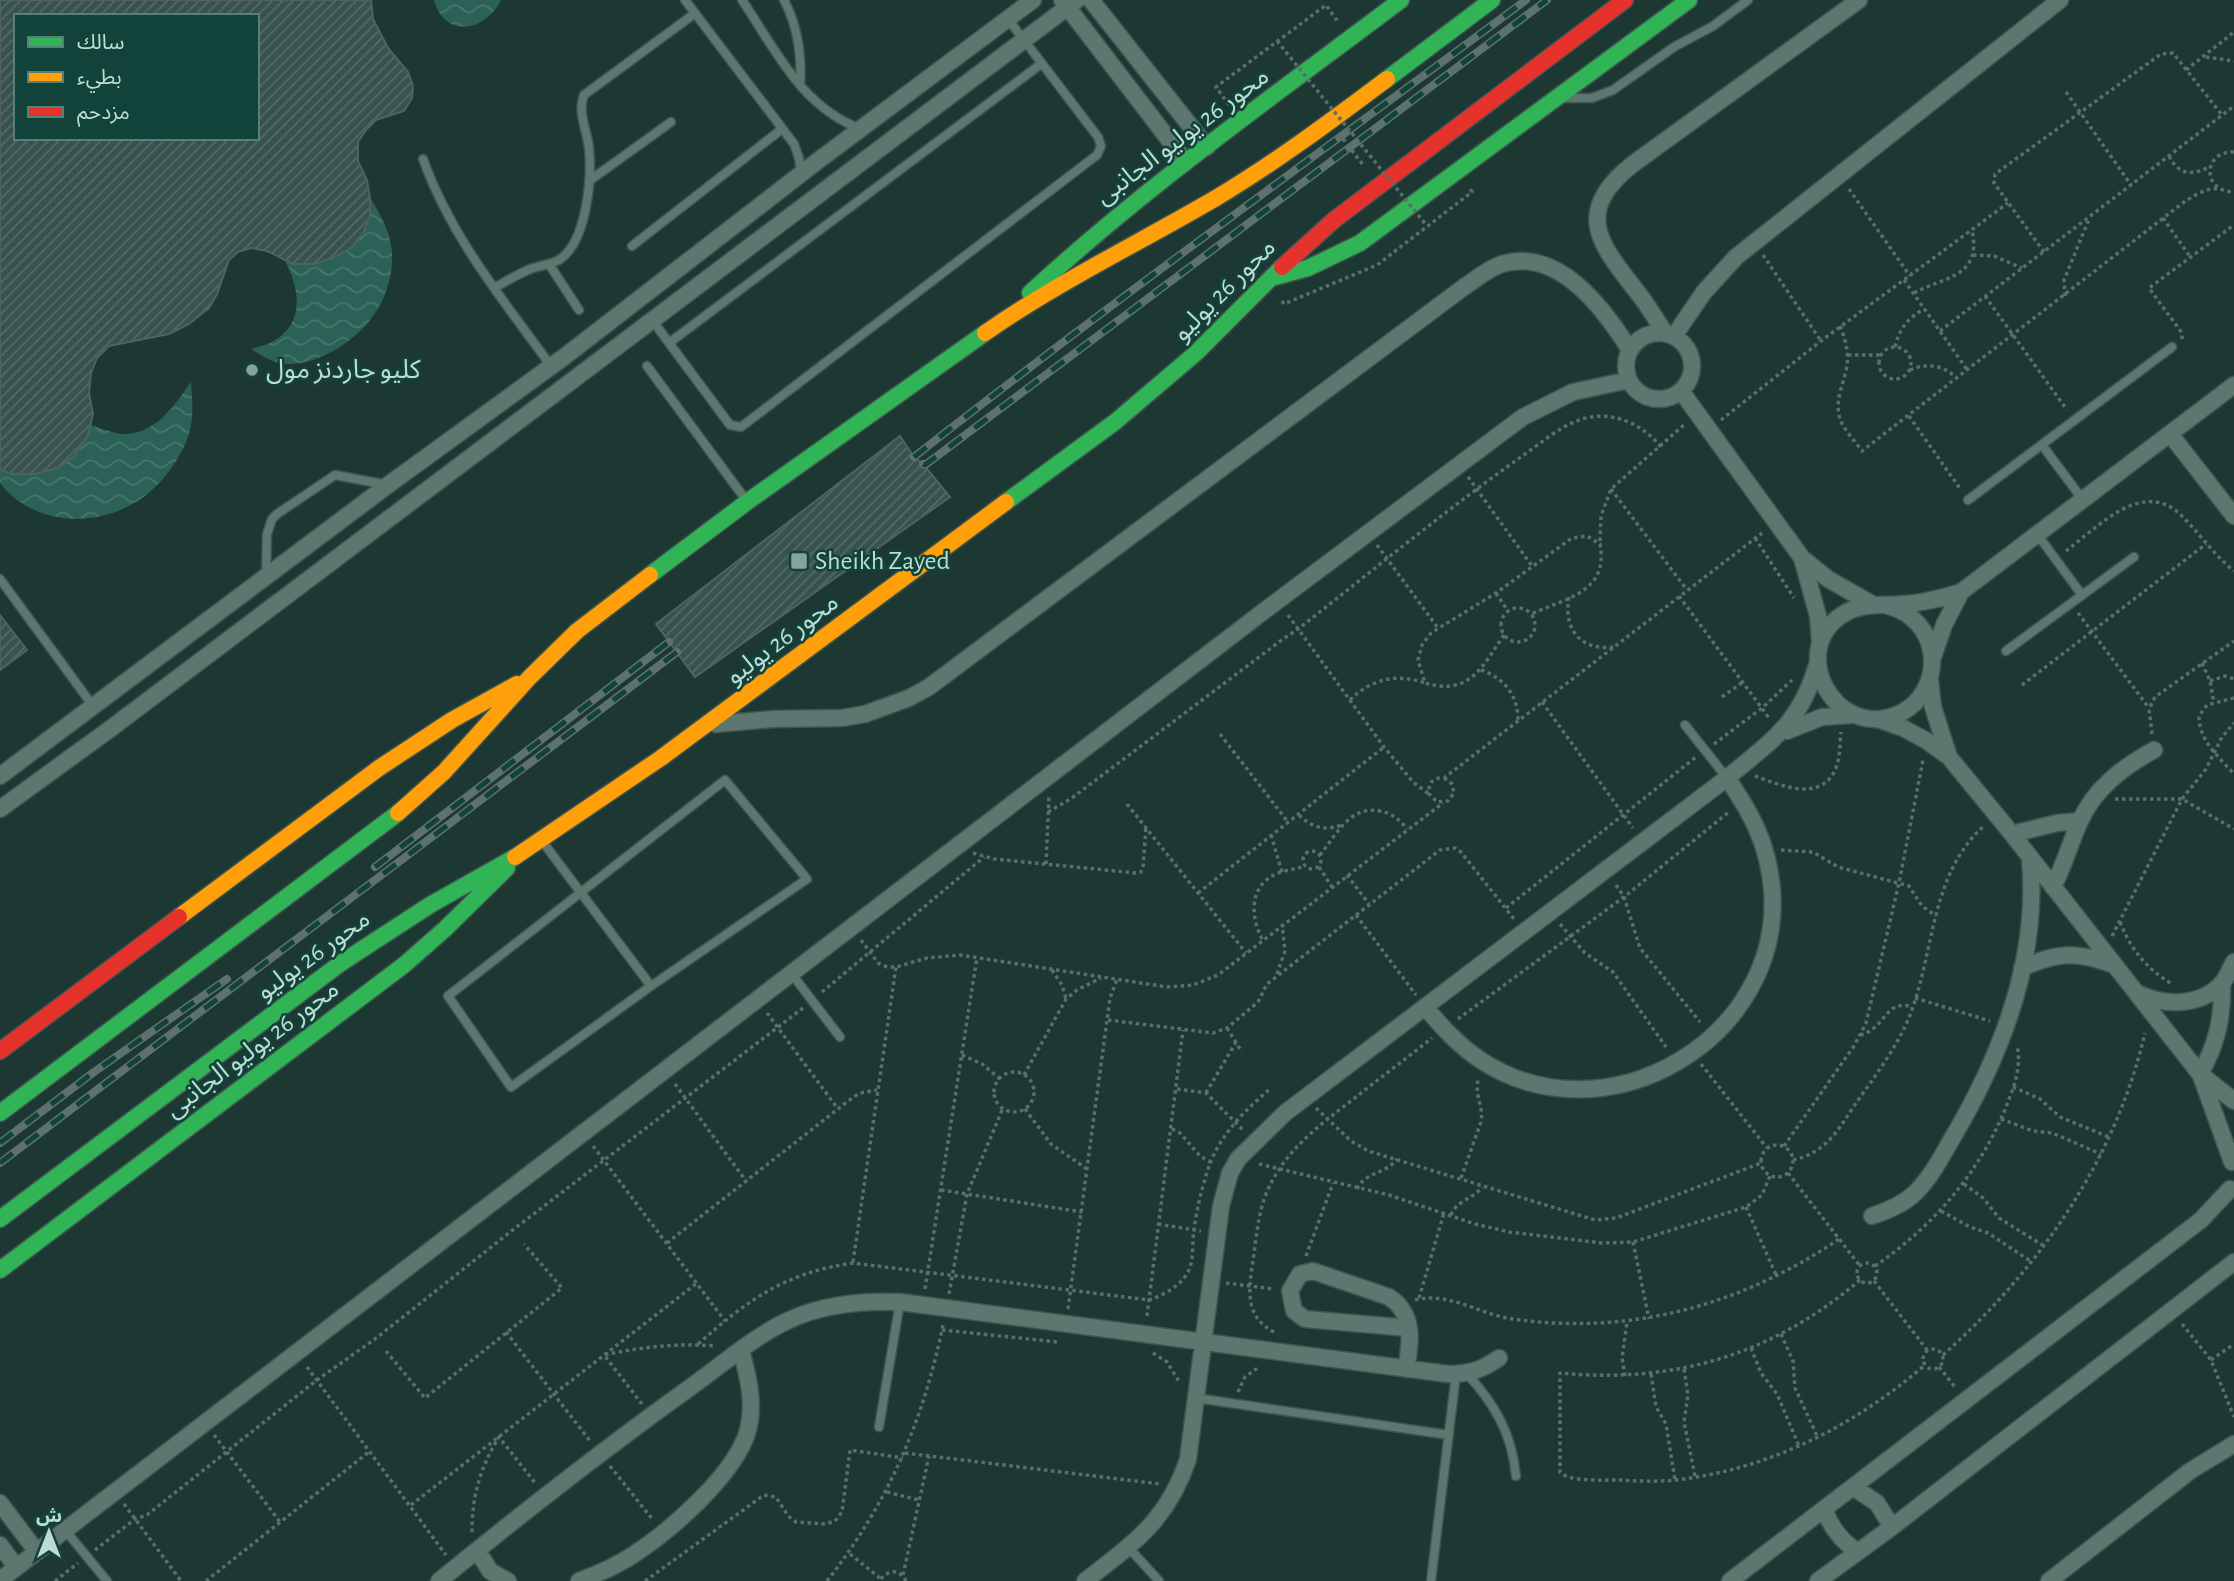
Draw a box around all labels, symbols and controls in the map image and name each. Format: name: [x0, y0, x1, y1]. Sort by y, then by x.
legend: [14, 14, 259, 140]
text: سالك: [77, 32, 124, 53]
street label: محور 26 يوليو الجانبى: [1090, 62, 1274, 210]
text: بطيء: [77, 67, 122, 93]
text: مزدحم: [77, 102, 130, 127]
street label: محور 26 يوليو: [1168, 234, 1281, 347]
place label: كليو جاردنز مول: [266, 357, 421, 384]
marker: كليو جاردنز مول: [244, 362, 260, 378]
place label: Sheikh Zayed: [815, 548, 950, 574]
marker: Sheikh Zayed: [789, 551, 809, 571]
street label: محور 26 يوليو: [721, 588, 844, 690]
street label: محور 26 يوليو: [251, 905, 375, 1006]
street label: محور 26 يوليو الجانبى: [160, 975, 344, 1123]
north arrow: [14, 1497, 84, 1567]
text: ش: [36, 1507, 62, 1526]

